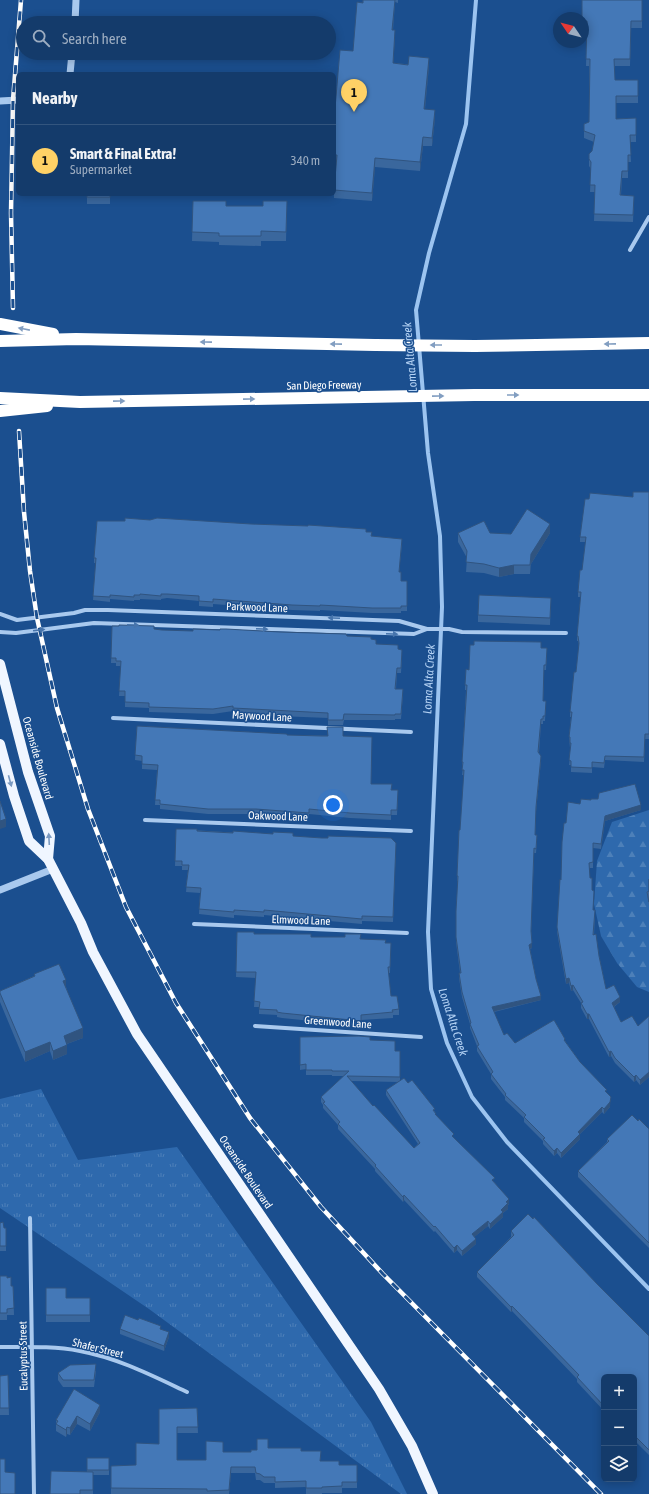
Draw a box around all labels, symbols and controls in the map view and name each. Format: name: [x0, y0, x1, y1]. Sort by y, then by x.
north arrow: [553, 12, 589, 48]
search box: [16, 16, 336, 60]
icon: search: [30, 27, 52, 49]
text: Search here: [62, 30, 127, 47]
pin: 1: [341, 79, 367, 112]
text: Nearby: [32, 88, 78, 108]
text: Smart & Final Extra!: [70, 145, 176, 162]
text: 1: [42, 153, 48, 168]
text: 340 m: [291, 153, 320, 168]
text: Supermarket: [70, 162, 132, 177]
water label: Loma Alta Creek: [400, 321, 420, 393]
one-way arrow: [18, 325, 30, 331]
one-way arrow: [200, 338, 212, 345]
one-way arrow: [604, 340, 616, 347]
one-way arrow: [330, 341, 342, 348]
one-way arrow: [429, 342, 442, 348]
street label: San Diego Freeway: [286, 378, 362, 392]
one-way arrow: [507, 392, 520, 398]
one-way arrow: [432, 393, 445, 399]
one-way arrow: [243, 396, 256, 402]
one-way arrow: [113, 398, 126, 404]
street label: Parkwood Lane: [226, 600, 288, 614]
one-way arrow: [328, 615, 340, 622]
one-way arrow: [127, 621, 139, 628]
one-way arrow: [256, 626, 269, 632]
one-way arrow: [33, 627, 45, 633]
one-way arrow: [386, 630, 398, 637]
water label: Loma Alta Creek: [420, 643, 438, 714]
street label: Maywood Lane: [232, 708, 292, 724]
street label: Oceanside Boulevard: [20, 715, 56, 801]
one-way arrow: [7, 776, 13, 788]
your location: [323, 795, 343, 815]
street label: Oakwood Lane: [248, 809, 308, 823]
one-way arrow: [45, 833, 52, 845]
street label: Elmwood Lane: [271, 913, 331, 927]
water label: Loma Alta Creek: [435, 986, 471, 1058]
street label: Greenwood Lane: [304, 1014, 372, 1030]
street label: Oceanside Boulevard: [217, 1133, 275, 1211]
street label: Eucalyptus Street: [16, 1321, 30, 1391]
street label: Shafer Street: [71, 1336, 125, 1360]
map controls: [601, 1374, 637, 1482]
button: +: [601, 1374, 637, 1410]
button: −: [601, 1410, 637, 1446]
button: layers: [601, 1446, 637, 1482]

